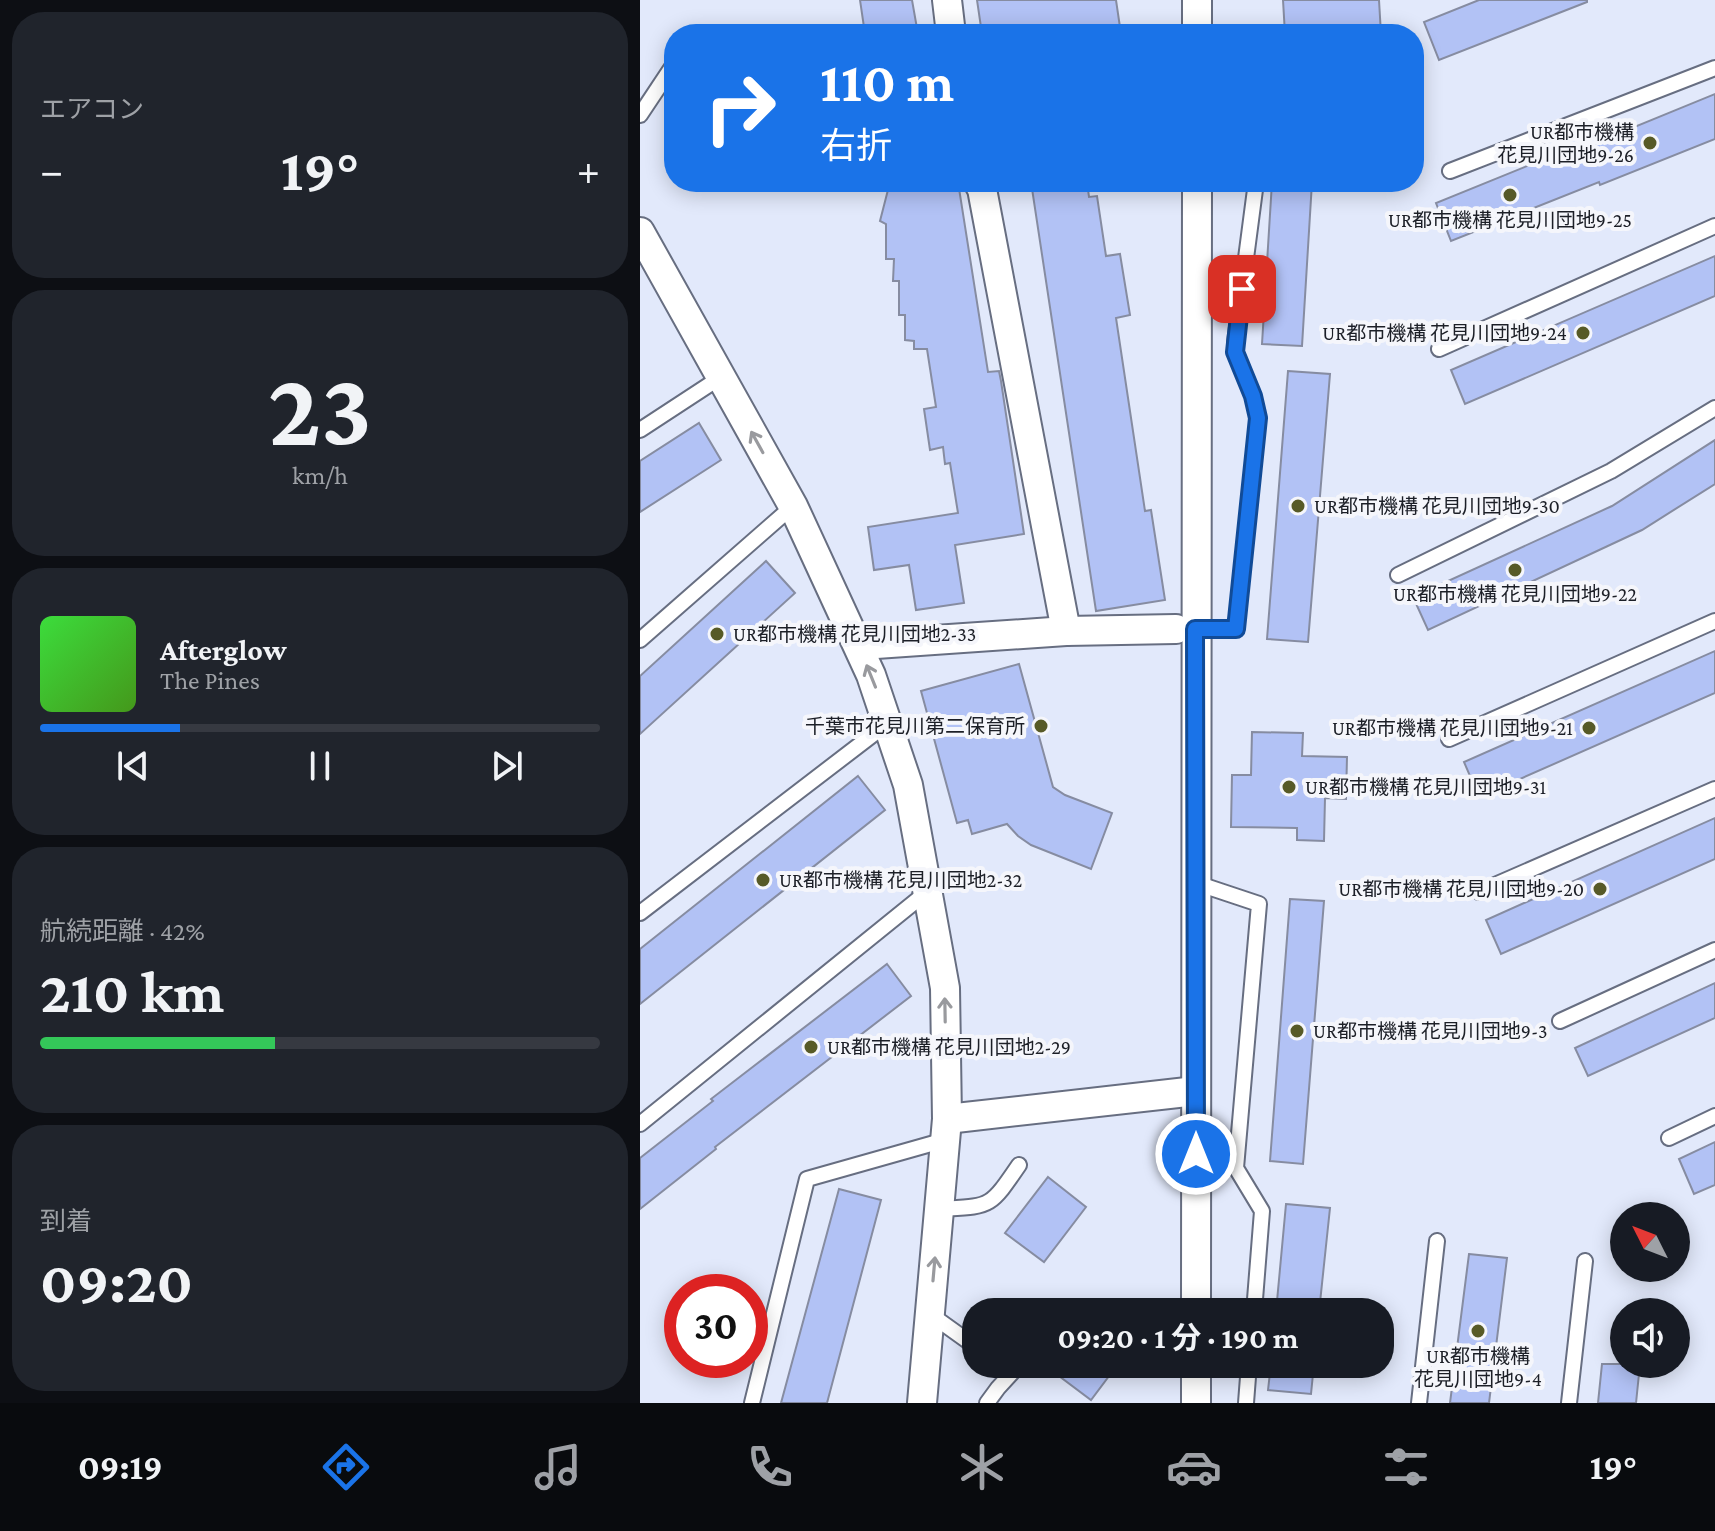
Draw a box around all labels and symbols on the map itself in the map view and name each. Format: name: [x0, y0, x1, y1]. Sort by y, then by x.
place label: UR都市機構 花見川団地9-26: [1497, 121, 1634, 166]
marker: UR都市機構 花見川団地9-26: [1641, 134, 1659, 152]
marker: UR都市機構 花見川団地9-25: [1501, 186, 1519, 204]
place label: UR都市機構 花見川団地9-25: [1388, 209, 1632, 231]
pin: [1208, 255, 1276, 323]
place label: UR都市機構 花見川団地9-24: [1322, 322, 1567, 344]
marker: UR都市機構 花見川団地9-24: [1574, 324, 1592, 342]
one-way arrow: [749, 431, 765, 454]
place label: UR都市機構 花見川団地9-30: [1314, 495, 1560, 517]
marker: UR都市機構 花見川団地9-30: [1289, 497, 1307, 515]
marker: UR都市機構 花見川団地9-22: [1506, 561, 1524, 579]
place label: UR都市機構 花見川団地9-22: [1393, 583, 1637, 605]
place label: UR都市機構 花見川団地2-33: [733, 623, 976, 645]
marker: UR都市機構 花見川団地2-33: [708, 625, 726, 643]
one-way arrow: [863, 664, 877, 689]
place label: 千葉市花見川第二保育所: [805, 715, 1025, 737]
marker: 千葉市花見川第二保育所: [1032, 717, 1050, 735]
place label: UR都市機構 花見川団地9-21: [1332, 717, 1573, 739]
marker: UR都市機構 花見川団地9-21: [1580, 719, 1598, 737]
place label: UR都市機構 花見川団地9-31: [1305, 776, 1546, 798]
marker: UR都市機構 花見川団地9-31: [1280, 778, 1298, 796]
place label: UR都市機構 花見川団地2-32: [779, 869, 1022, 891]
marker: UR都市機構 花見川団地2-32: [754, 871, 772, 889]
place label: UR都市機構 花見川団地9-20: [1338, 878, 1584, 900]
marker: UR都市機構 花見川団地9-20: [1591, 880, 1609, 898]
one-way arrow: [937, 997, 953, 1024]
place label: UR都市機構 花見川団地9-3: [1313, 1020, 1547, 1042]
marker: UR都市機構 花見川団地9-3: [1288, 1022, 1306, 1040]
place label: UR都市機構 花見川団地2-29: [827, 1036, 1071, 1058]
marker: UR都市機構 花見川団地2-29: [802, 1038, 820, 1056]
position arrow: [1154, 1112, 1238, 1196]
north arrow: [1610, 1202, 1690, 1282]
one-way arrow: [926, 1257, 941, 1283]
speed limit sign: 30: [664, 1274, 768, 1378]
marker: UR都市機構 花見川団地9-4: [1469, 1322, 1487, 1340]
place label: UR都市機構 花見川団地9-4: [1414, 1345, 1542, 1390]

